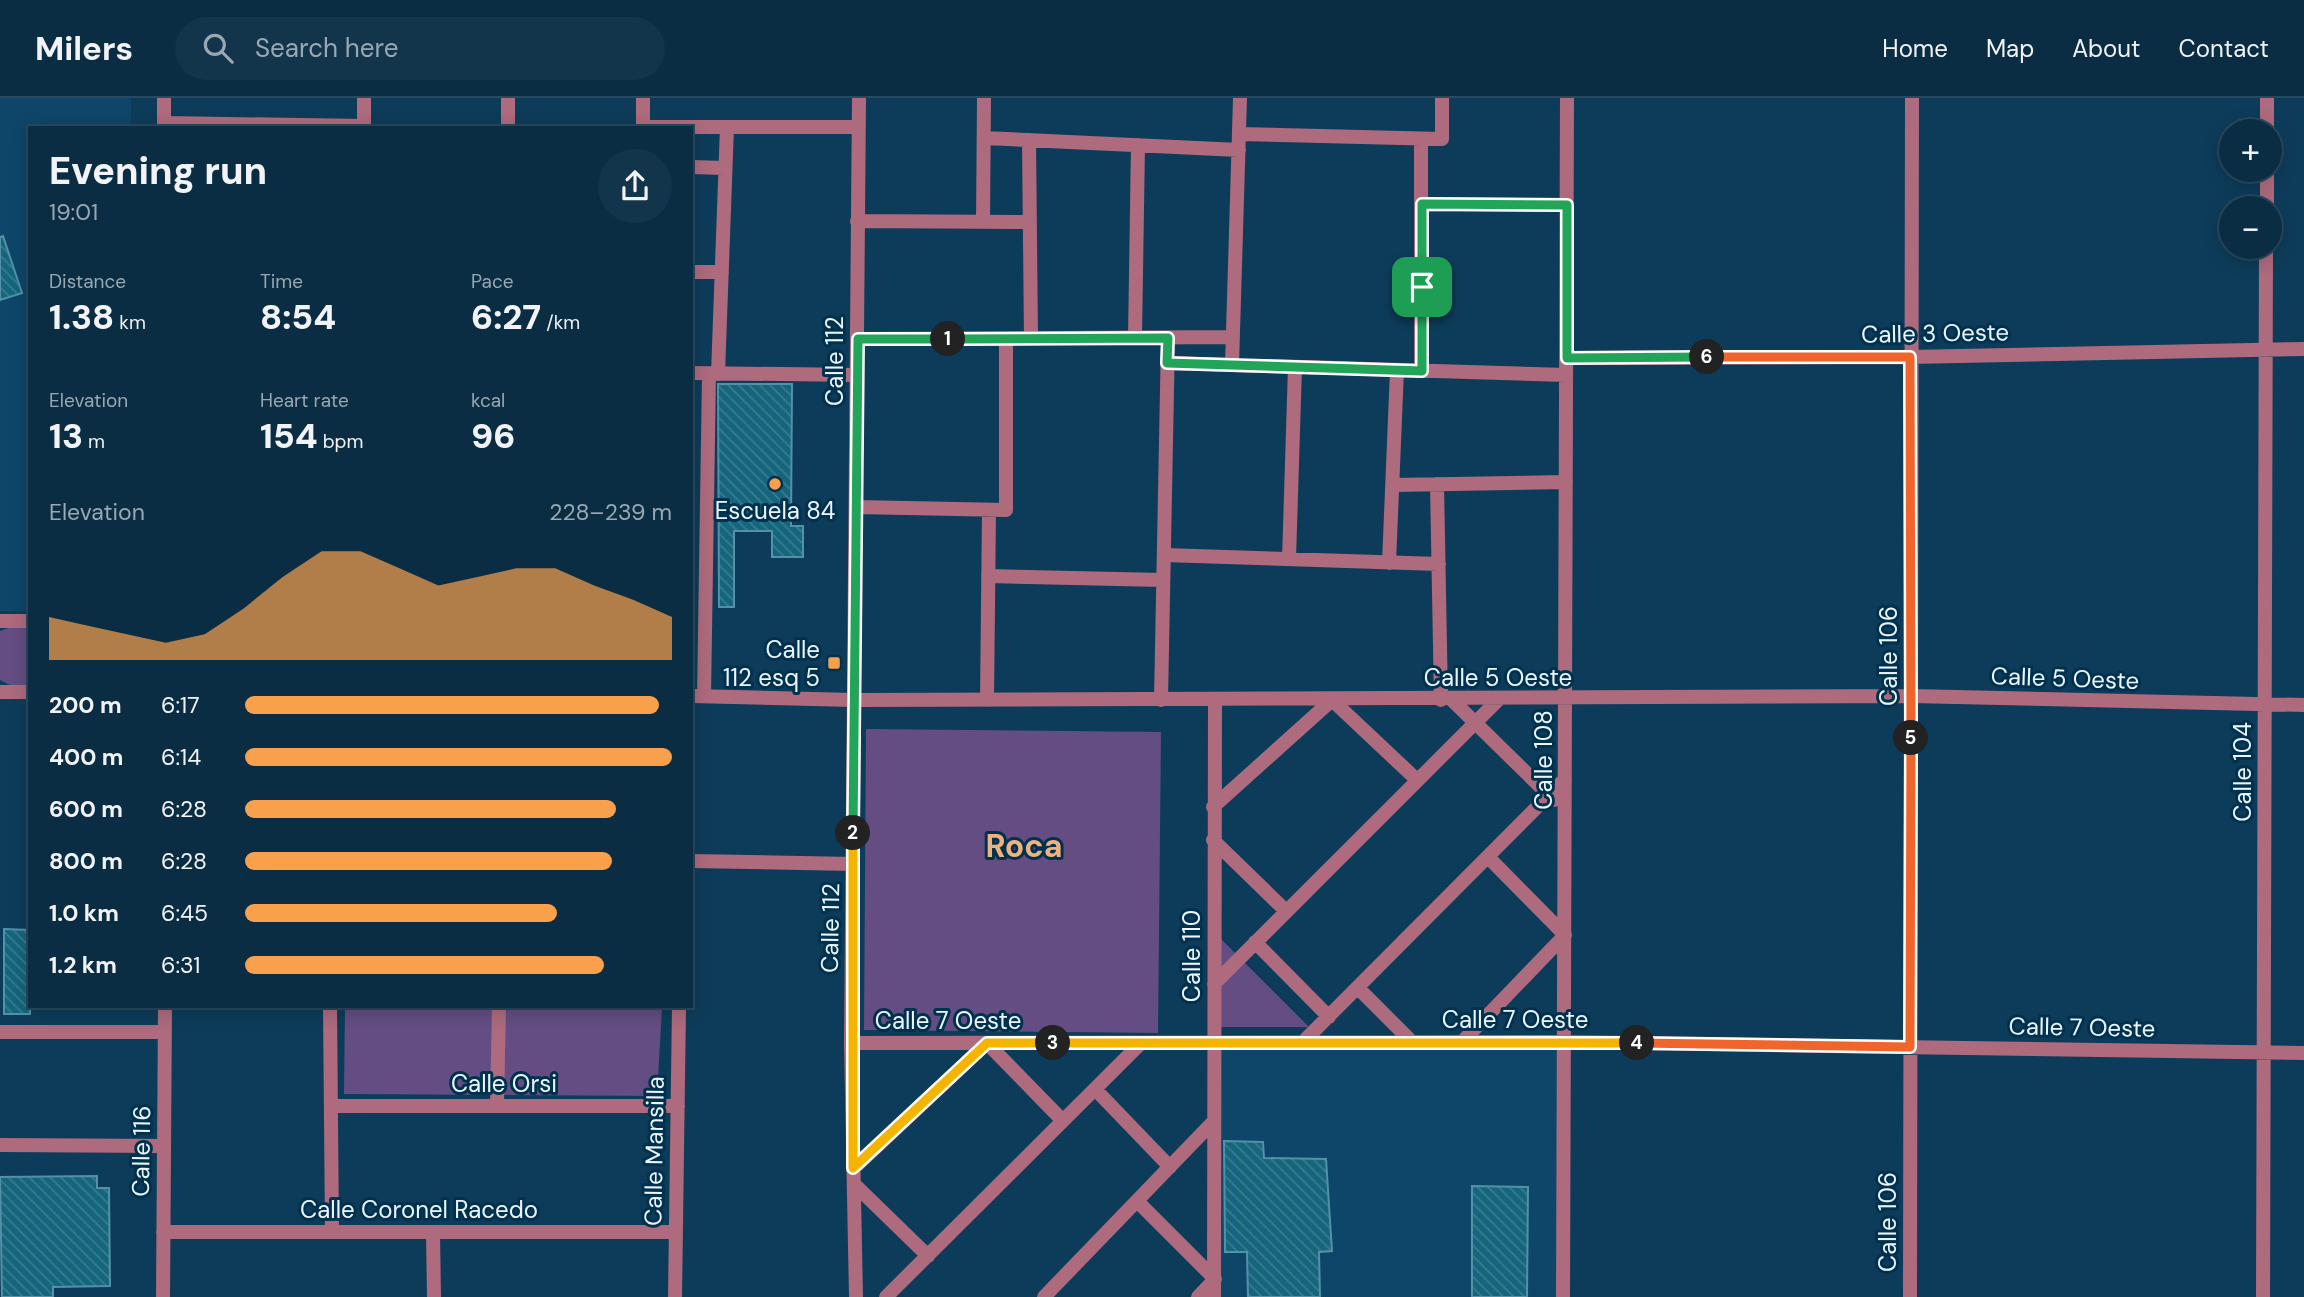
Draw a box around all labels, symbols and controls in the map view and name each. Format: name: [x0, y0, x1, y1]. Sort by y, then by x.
search box: [175, 17, 665, 80]
text: Milers: [35, 27, 133, 70]
icon: search: [199, 29, 237, 67]
text: Search here: [255, 31, 398, 65]
text: Home: [1882, 33, 1948, 64]
text: Map: [1986, 33, 2034, 64]
text: About: [2072, 33, 2141, 64]
text: Contact: [2179, 33, 2269, 64]
map controls: [2219, 119, 2282, 259]
button: +: [2219, 119, 2282, 182]
text: Evening run: [49, 146, 267, 196]
button: share: [598, 149, 672, 223]
button: −: [2219, 196, 2282, 259]
text: 19:01: [49, 197, 98, 227]
pin: [1392, 257, 1452, 317]
icon: arrive: [1403, 268, 1441, 306]
text: Distance: [49, 269, 126, 294]
text: Time: [260, 269, 303, 294]
text: Pace: [471, 269, 514, 294]
text: 1.38: [49, 294, 114, 340]
text: 8:54: [260, 294, 336, 340]
text: 6:27: [471, 294, 541, 340]
text: km: [114, 310, 146, 335]
text: /km: [541, 310, 580, 335]
street label: Calle 112: [819, 316, 850, 406]
street label: Calle 3 Oeste: [1861, 316, 2009, 350]
pin: 1: [930, 322, 965, 356]
text: 1: [944, 326, 951, 351]
pin: 6: [1690, 340, 1724, 374]
text: 6: [1700, 344, 1713, 369]
text: Elevation: [49, 388, 128, 413]
text: Heart rate: [260, 388, 349, 413]
text: kcal: [471, 388, 505, 413]
text: 13: [49, 413, 83, 459]
text: 154: [260, 413, 318, 459]
text: 96: [471, 413, 515, 459]
text: m: [83, 429, 105, 454]
text: bpm: [318, 429, 363, 454]
marker: Escuela 84: [767, 476, 783, 492]
place label: Escuela 84: [715, 495, 835, 526]
text: Elevation: [49, 497, 145, 527]
text: 228–239 m: [549, 497, 672, 527]
street label: Calle 106: [1873, 606, 1904, 706]
place label: Calle 112 esq 5: [723, 634, 820, 693]
marker: Calle 112 esq 5: [826, 655, 842, 671]
street label: Calle 5 Oeste: [1990, 660, 2140, 696]
street label: Calle 5 Oeste: [1424, 662, 1572, 693]
text: 200 m: [49, 690, 122, 720]
text: 6:17: [161, 690, 200, 720]
street label: Calle 108: [1528, 710, 1559, 810]
pin: 5: [1894, 720, 1928, 756]
street label: Calle 104: [2227, 722, 2258, 822]
text: 5: [1905, 725, 1916, 750]
text: 400 m: [49, 742, 123, 772]
text: 6:14: [161, 742, 201, 772]
text: 600 m: [49, 794, 123, 824]
text: 6:28: [161, 794, 207, 824]
pin: 2: [836, 816, 870, 850]
text: 2: [847, 820, 858, 845]
district label: Roca: [986, 825, 1062, 867]
text: 800 m: [49, 846, 123, 876]
text: 6:28: [161, 846, 207, 876]
street label: Calle 112: [814, 883, 846, 973]
text: 1.0 km: [49, 898, 119, 928]
text: 6:45: [161, 898, 208, 928]
street label: Calle 110: [1176, 910, 1207, 1002]
text: 1.2 km: [49, 950, 117, 980]
text: 6:31: [161, 950, 200, 980]
street label: Calle 7 Oeste: [1442, 1004, 1588, 1035]
street label: Calle 7 Oeste: [875, 1005, 1021, 1036]
street label: Calle 7 Oeste: [2008, 1010, 2156, 1044]
pin: 3: [1036, 1026, 1070, 1060]
pin: 4: [1620, 1026, 1654, 1060]
text: 3: [1047, 1030, 1058, 1055]
text: 4: [1630, 1030, 1643, 1055]
street label: Calle Orsi: [451, 1068, 557, 1099]
street label: Calle Mansilla: [637, 1076, 671, 1226]
street label: Calle 116: [125, 1105, 157, 1197]
street label: Calle 106: [1872, 1172, 1903, 1272]
street label: Calle Coronel Racedo: [300, 1194, 538, 1225]

